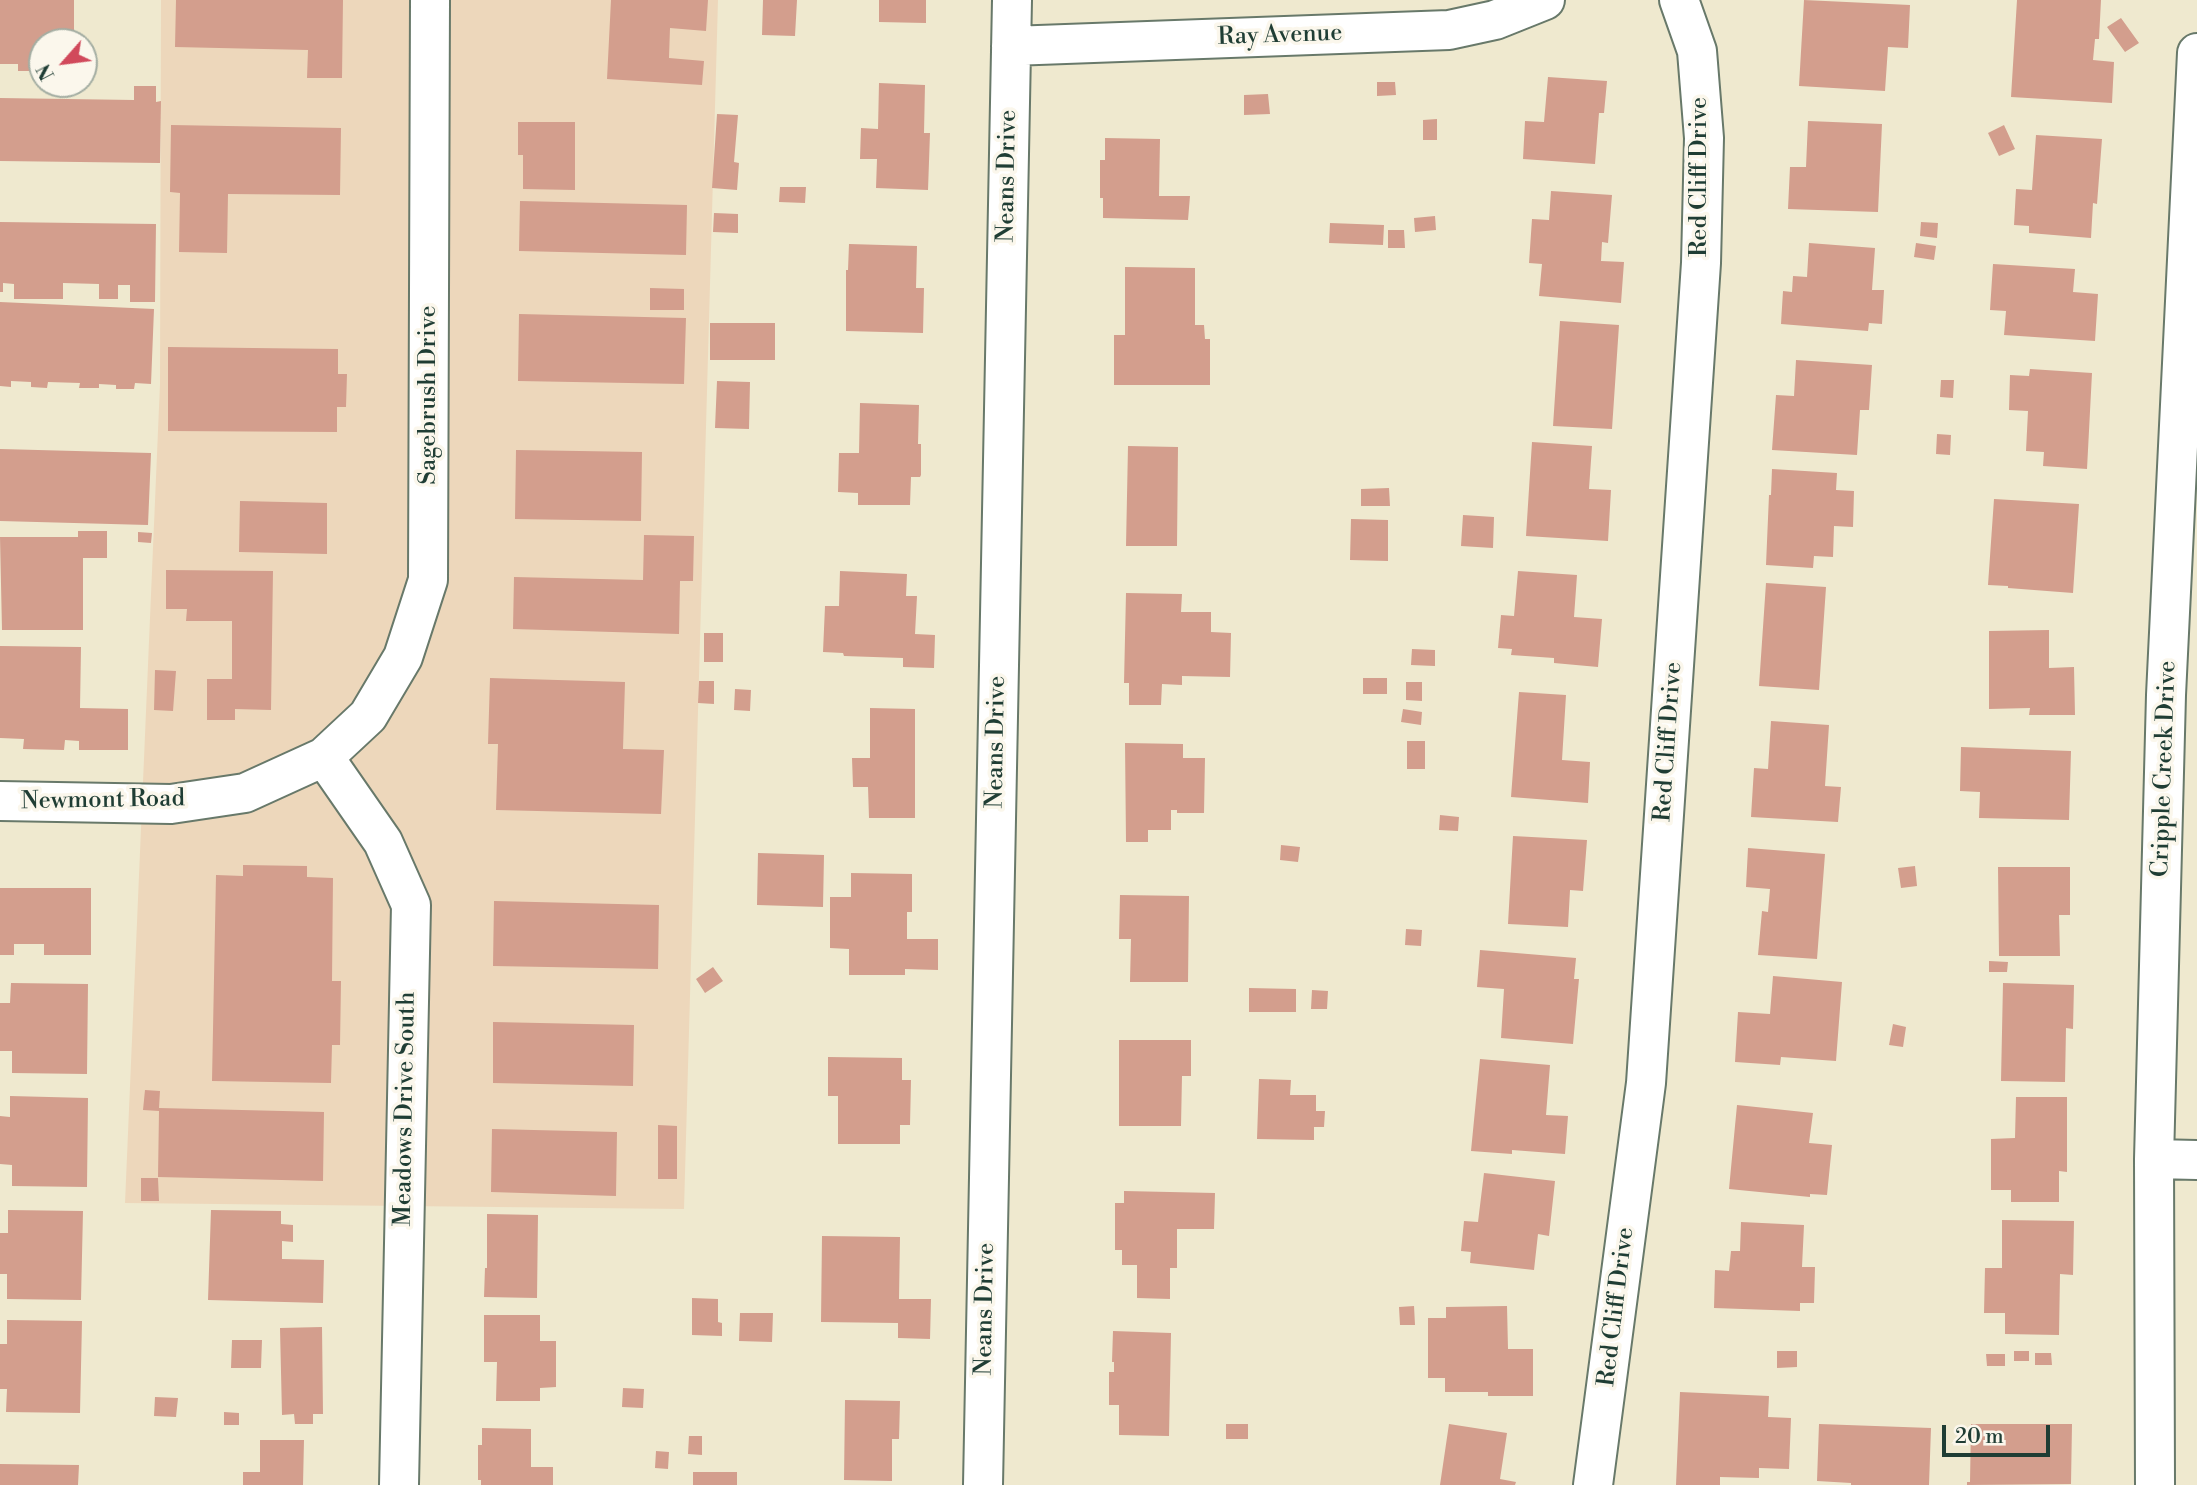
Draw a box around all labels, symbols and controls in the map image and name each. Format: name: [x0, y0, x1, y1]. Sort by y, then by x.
street label: Ray Avenue: [1217, 19, 1343, 53]
north arrow: [28, 28, 98, 98]
text: N: [32, 60, 60, 84]
street label: Red Cliff Drive: [1686, 97, 1714, 257]
street label: Neans Drive: [992, 109, 1024, 243]
street label: Sagebrush Drive: [415, 305, 443, 485]
street label: Cripple Creek Drive: [2147, 660, 2183, 878]
street label: Red Cliff Drive: [1649, 661, 1689, 823]
street label: Neans Drive: [981, 675, 1013, 809]
street label: Newmont Road: [21, 785, 185, 817]
street label: Meadows Drive South: [390, 991, 422, 1227]
street label: Red Cliff Drive: [1593, 1226, 1641, 1388]
street label: Neans Drive: [970, 1242, 1002, 1376]
scale bar: [1945, 1412, 2054, 1456]
text: 20 m: [1955, 1424, 2004, 1450]

